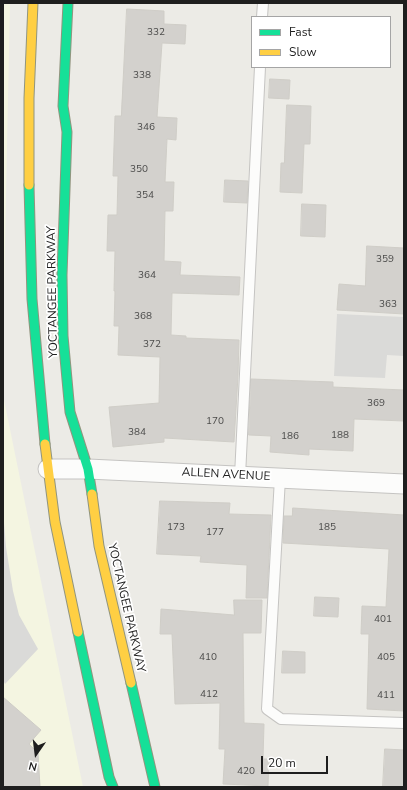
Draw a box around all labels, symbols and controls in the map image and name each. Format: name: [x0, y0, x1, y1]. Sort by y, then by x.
legend: [251, 16, 391, 68]
text: Fast: [289, 24, 312, 40]
house number: 332: [147, 27, 165, 39]
text: Slow: [289, 44, 317, 60]
house number: 338: [133, 70, 151, 82]
house number: 346: [137, 122, 155, 134]
house number: 350: [130, 164, 148, 176]
house number: 354: [136, 190, 154, 202]
street label: YOCTANGEE PARKWAY: [45, 226, 61, 358]
house number: 359: [376, 254, 394, 266]
house number: 364: [138, 270, 156, 282]
house number: 363: [379, 299, 397, 311]
house number: 368: [134, 311, 152, 323]
house number: 372: [143, 339, 161, 351]
house number: 369: [367, 398, 385, 410]
house number: 170: [206, 416, 224, 428]
house number: 384: [128, 427, 146, 439]
house number: 188: [331, 430, 349, 442]
house number: 186: [281, 431, 299, 443]
street label: ALLEN AVENUE: [181, 465, 271, 485]
house number: 173: [167, 522, 185, 534]
house number: 185: [318, 522, 336, 534]
house number: 177: [206, 527, 224, 539]
street label: YOCTANGEE PARKWAY: [104, 542, 148, 674]
house number: 401: [374, 614, 392, 626]
house number: 410: [199, 652, 217, 664]
house number: 405: [377, 652, 395, 664]
house number: 412: [200, 689, 218, 701]
house number: 411: [377, 690, 395, 702]
north arrow: [16, 734, 56, 774]
scale bar: [263, 748, 330, 774]
text: 20 m: [268, 755, 296, 771]
text: N: [27, 758, 39, 774]
house number: 420: [237, 766, 255, 778]

